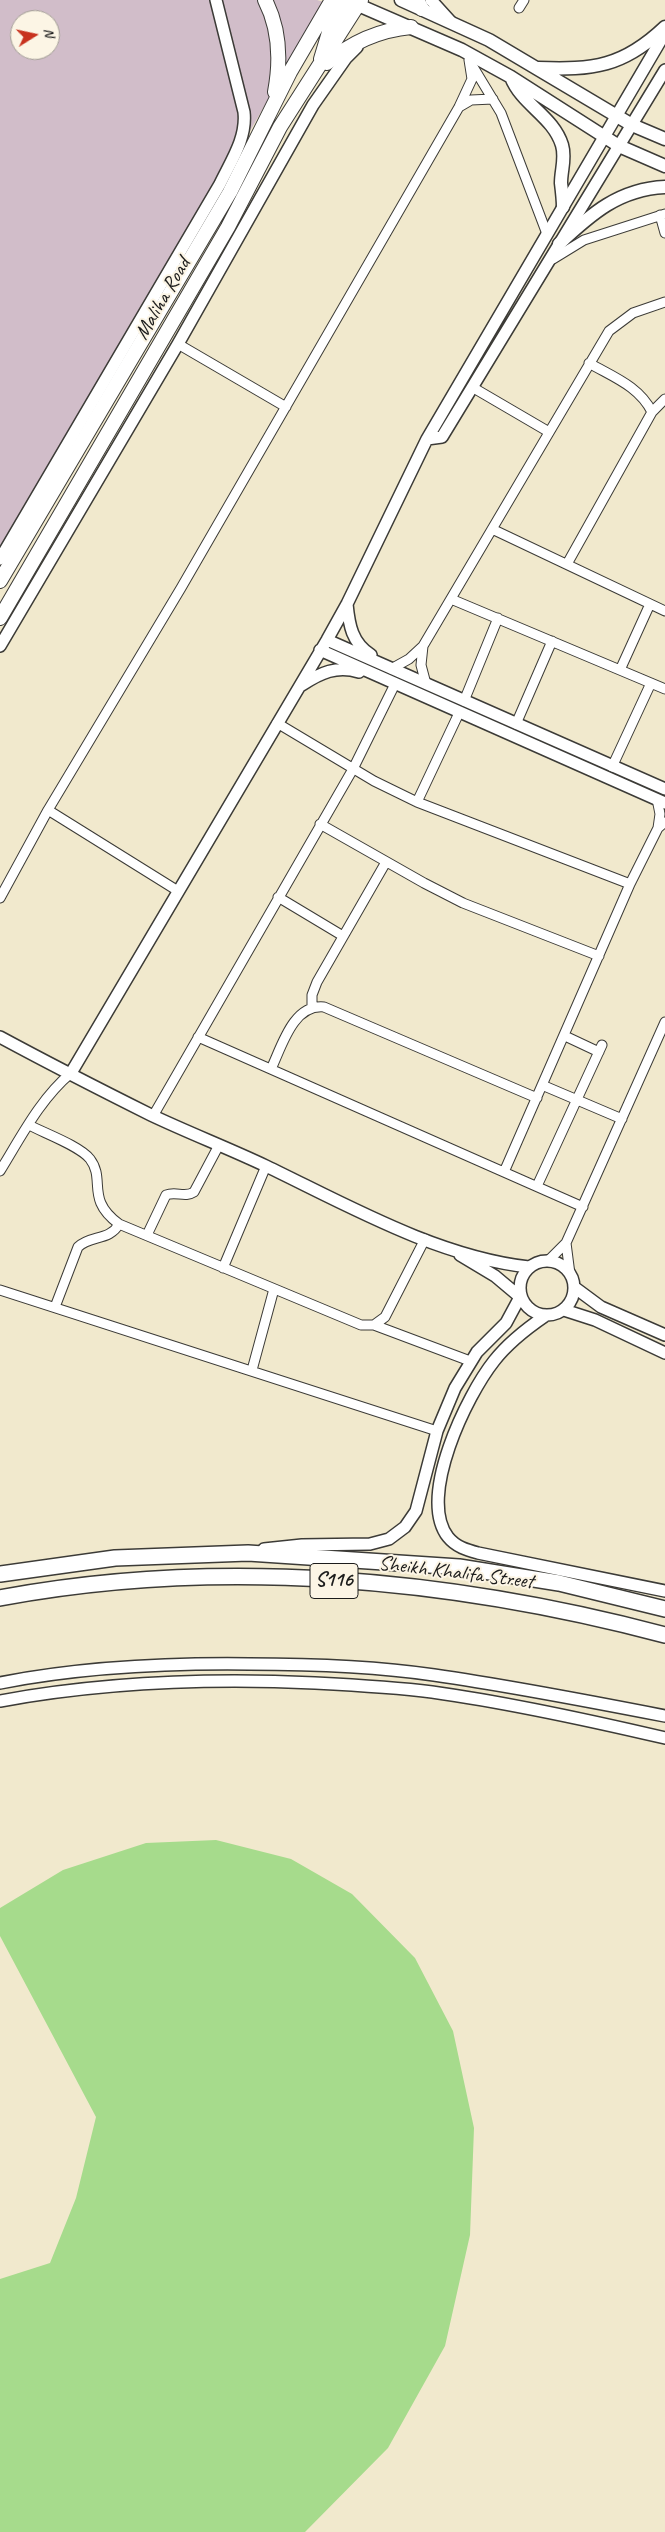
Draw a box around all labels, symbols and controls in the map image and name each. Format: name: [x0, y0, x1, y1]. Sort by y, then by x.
north arrow: [10, 10, 60, 60]
text: N: [40, 27, 58, 38]
street label: Maliha Road: [130, 254, 196, 344]
street label: Sheikh Khalifa Street: [377, 1551, 535, 1595]
road number: S116: [310, 1564, 358, 1598]

